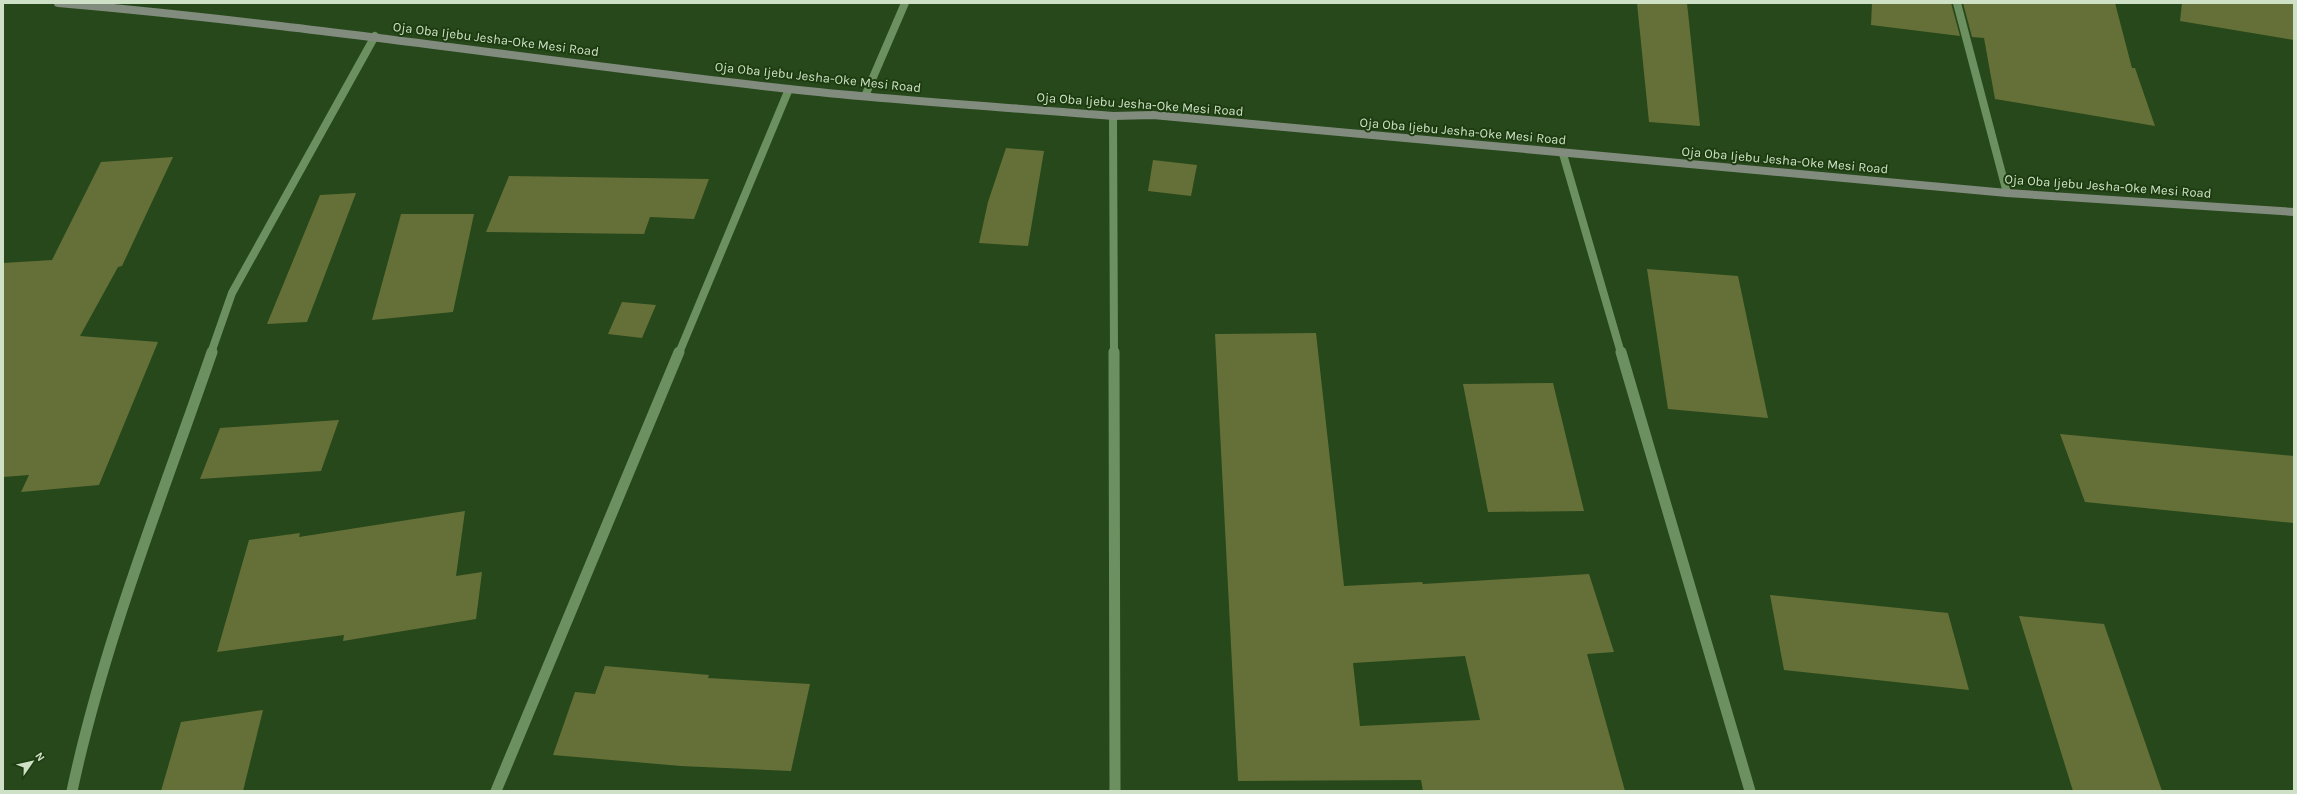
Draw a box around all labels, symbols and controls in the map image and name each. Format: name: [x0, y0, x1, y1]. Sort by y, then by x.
street label: Oja Oba Ijebu Jesha-Oke Mesi Road: [392, 19, 600, 59]
street label: Oja Oba Ijebu Jesha-Oke Mesi Road: [714, 59, 922, 95]
street label: Oja Oba Ijebu Jesha-Oke Mesi Road: [1036, 89, 1244, 119]
street label: Oja Oba Ijebu Jesha-Oke Mesi Road: [1359, 114, 1567, 148]
street label: Oja Oba Ijebu Jesha-Oke Mesi Road: [1681, 143, 1889, 177]
street label: Oja Oba Ijebu Jesha-Oke Mesi Road: [2004, 171, 2212, 201]
north arrow: [12, 742, 52, 782]
text: N: [32, 750, 47, 764]

